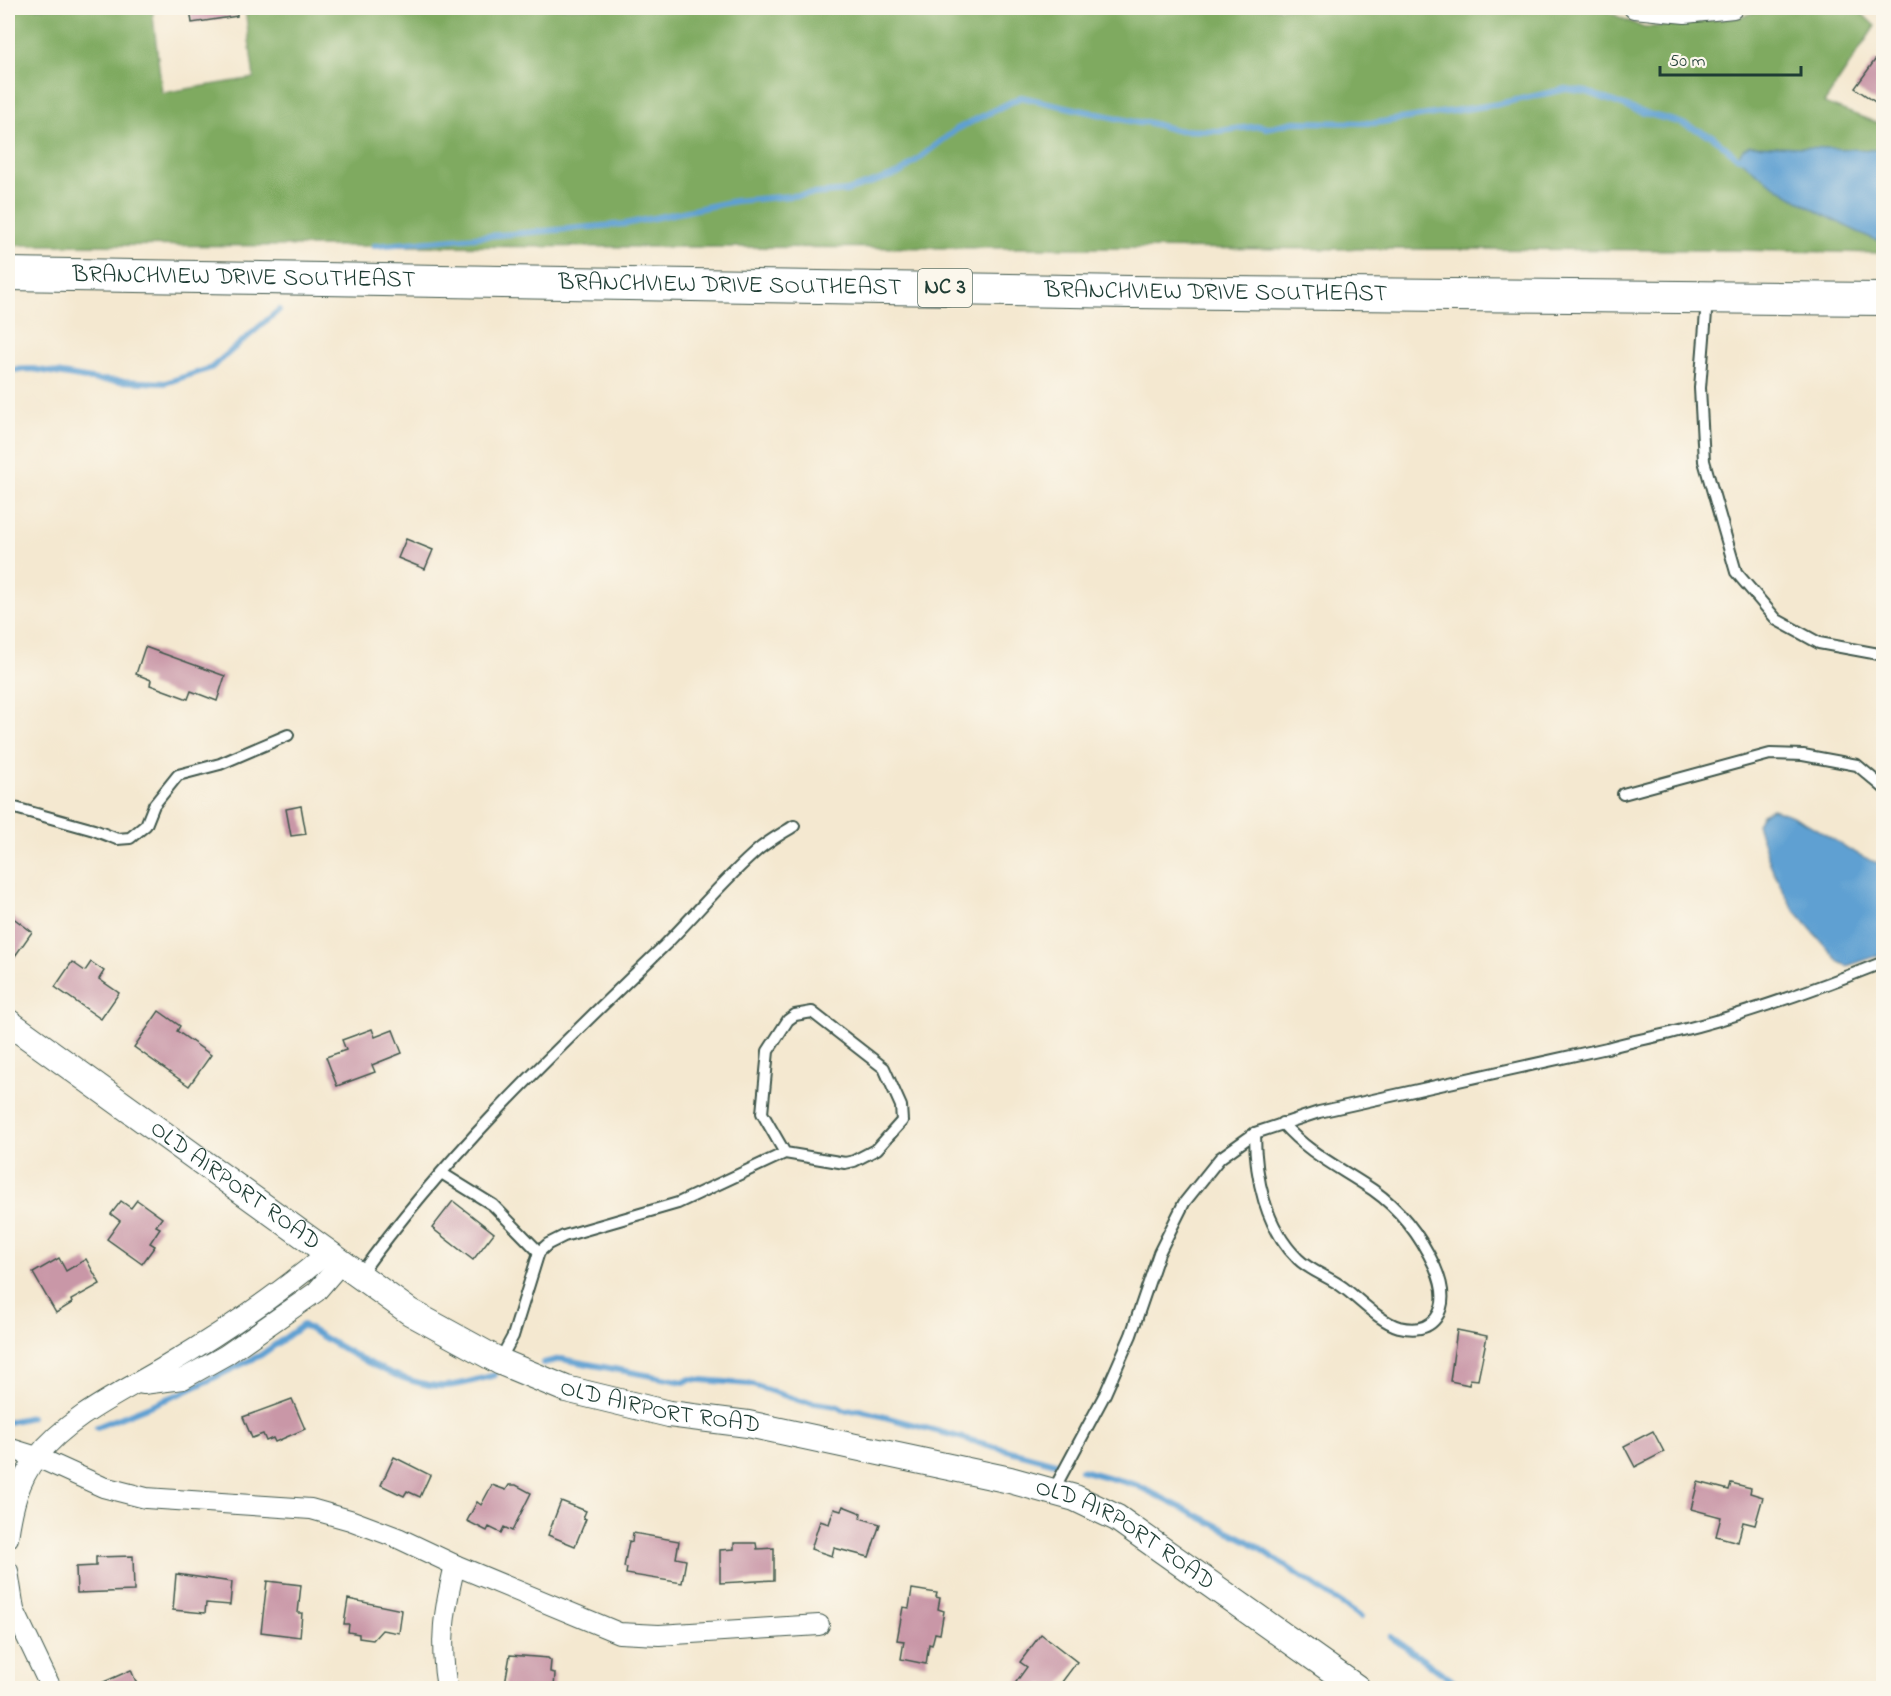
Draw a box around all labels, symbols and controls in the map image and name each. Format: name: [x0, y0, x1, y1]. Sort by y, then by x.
scale bar: [1660, 39, 1801, 77]
text: 50 m: [1669, 49, 1706, 75]
street label: BRANCHVIEW DRIVE SOUTHEAST: [71, 258, 416, 298]
street label: BRANCHVIEW DRIVE SOUTHEAST: [557, 265, 902, 306]
road number: NC 3: [918, 269, 972, 307]
street label: BRANCHVIEW DRIVE SOUTHEAST: [1043, 273, 1388, 312]
street label: OLD AIRPORT ROAD: [142, 1112, 328, 1260]
street label: OLD AIRPORT ROAD: [556, 1371, 764, 1444]
street label: OLD AIRPORT ROAD: [1031, 1470, 1222, 1600]

